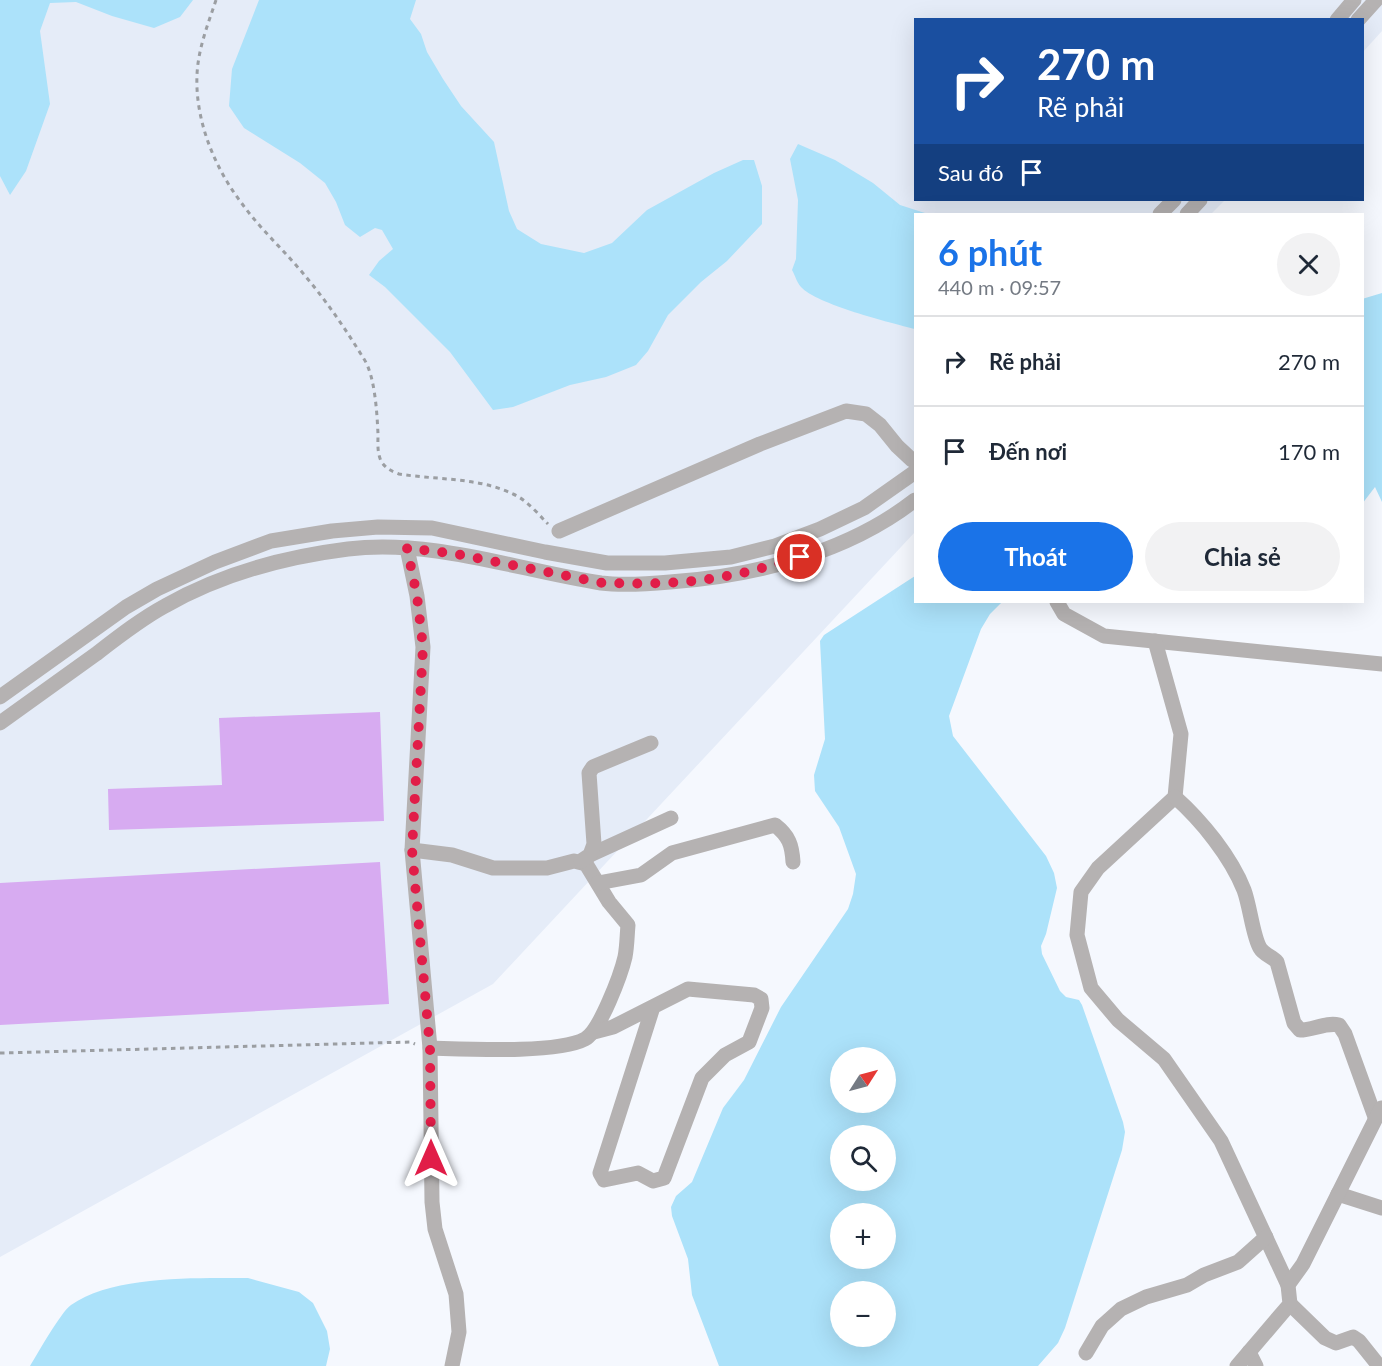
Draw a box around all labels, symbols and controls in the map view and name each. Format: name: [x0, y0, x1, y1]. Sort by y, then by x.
text: 270 m: [1037, 39, 1155, 89]
icon: right: [938, 42, 1016, 120]
text: Rẽ phải: [1037, 90, 1124, 123]
icon: arrive: [1015, 156, 1048, 189]
text: Sau đó: [938, 159, 1003, 186]
text: 6 phút: [938, 230, 1042, 274]
button: close: [1277, 233, 1340, 296]
text: 440 m · 09:57: [938, 275, 1061, 299]
icon: right: [938, 345, 971, 378]
text: Rẽ phải: [989, 348, 1061, 375]
text: 270 m: [1278, 348, 1340, 375]
icon: arrive: [938, 435, 971, 468]
text: Đến nơi: [989, 438, 1067, 465]
text: 170 m: [1278, 438, 1340, 465]
button: Thoát: [938, 522, 1133, 591]
button: Chia sẻ: [1145, 522, 1340, 591]
pin: [774, 531, 825, 582]
icon: arrive: [783, 540, 816, 573]
north arrow: [830, 1047, 896, 1113]
map controls: [830, 1047, 896, 1347]
button: search: [830, 1125, 896, 1191]
position arrow: [399, 1126, 463, 1190]
button: +: [830, 1203, 896, 1269]
button: −: [830, 1281, 896, 1347]

